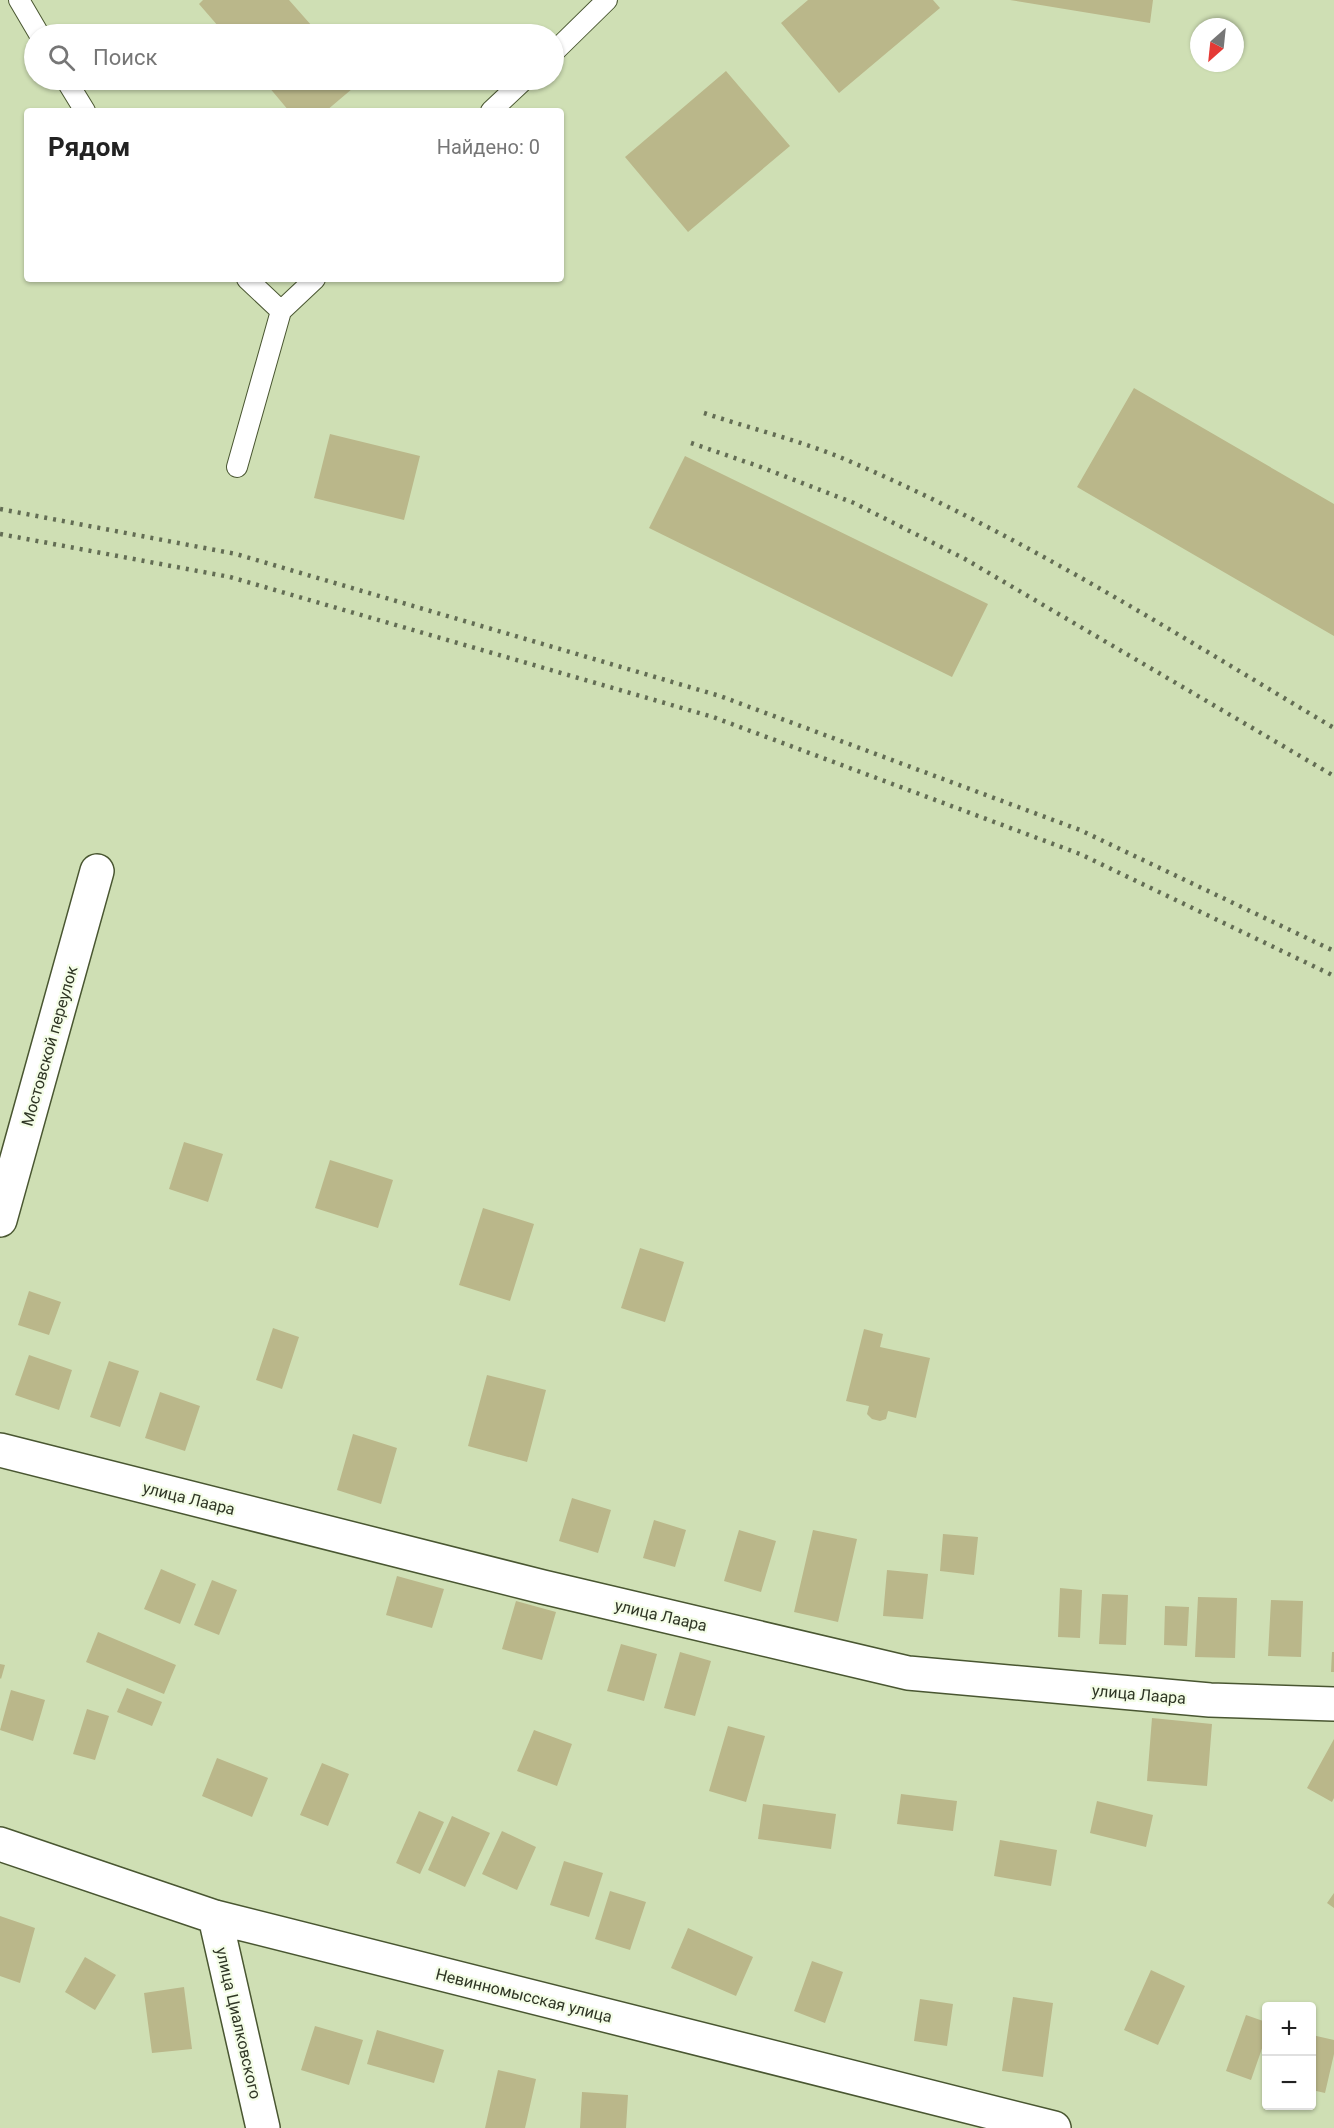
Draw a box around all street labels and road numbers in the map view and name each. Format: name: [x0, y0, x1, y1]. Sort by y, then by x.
street label: Мостовской переулок: [18, 964, 82, 1128]
street label: улица Лаара: [141, 1478, 237, 1519]
street label: улица Лаара: [613, 1596, 709, 1635]
street label: улица Лаара: [1091, 1681, 1187, 1708]
street label: улица Циалковского: [212, 1945, 265, 2101]
street label: Невинномысская улица: [434, 1964, 614, 2027]

